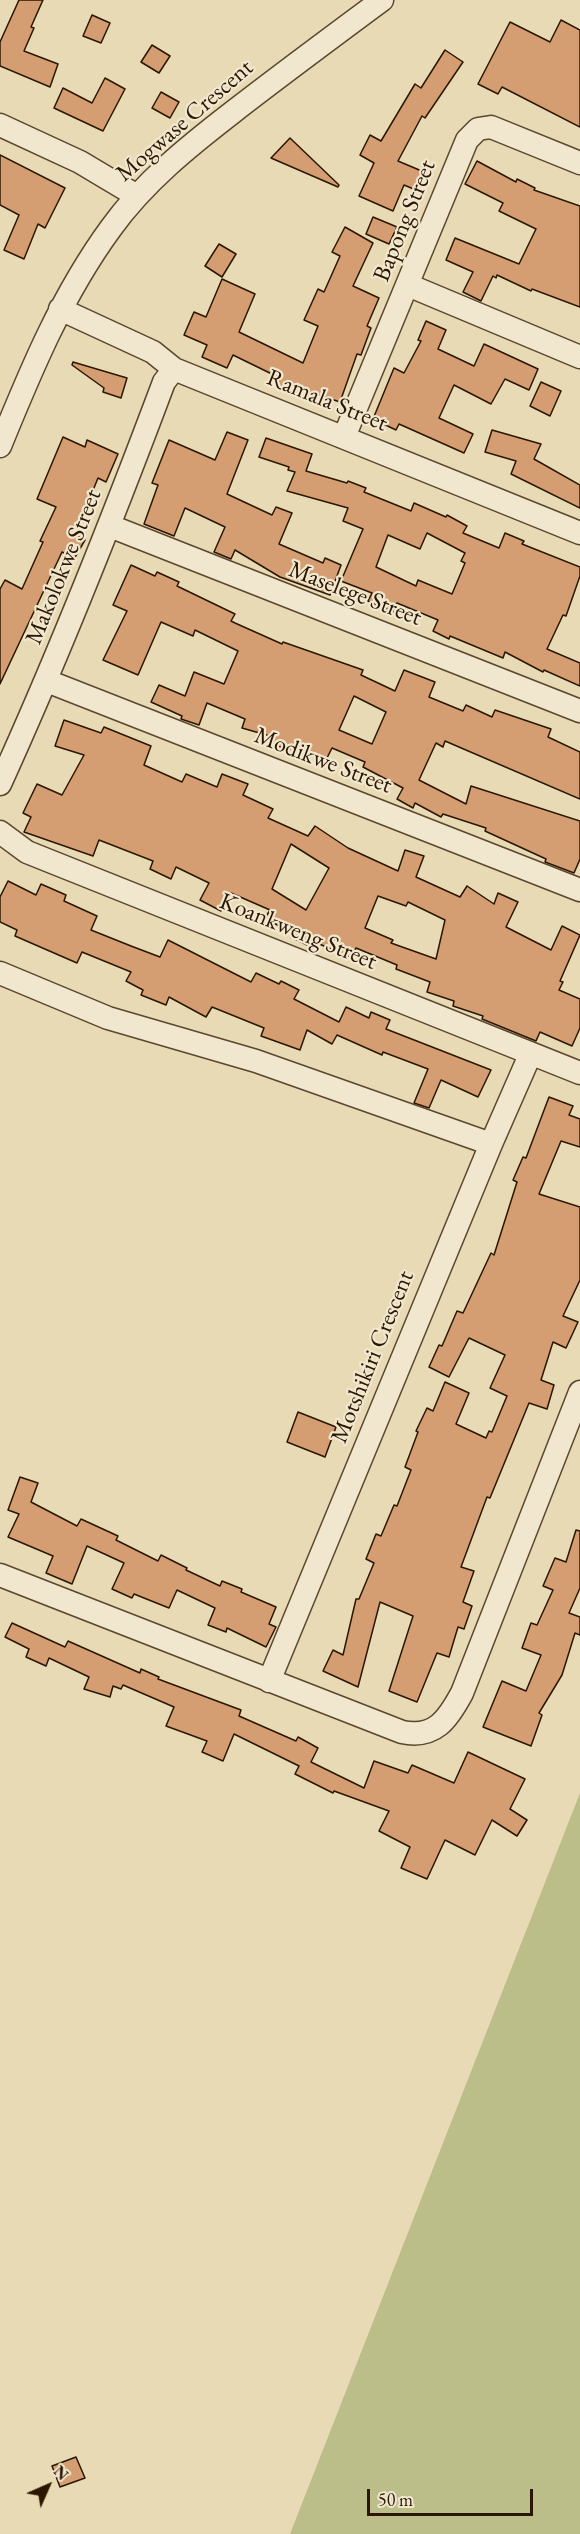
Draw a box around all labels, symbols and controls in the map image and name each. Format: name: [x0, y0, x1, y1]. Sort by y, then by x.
street label: Mogwase Crescent: [111, 54, 259, 188]
street label: Bapong Street: [368, 156, 442, 286]
street label: Ramala Street: [262, 364, 392, 438]
street label: Makolokwe Street: [20, 485, 108, 649]
street label: Maselege Street: [284, 555, 426, 633]
street label: Modikwe Street: [250, 722, 396, 800]
street label: Koankweng Street: [215, 887, 381, 977]
street label: Motshikiri Crescent: [325, 1267, 421, 1447]
north arrow: [18, 2456, 78, 2516]
text: N: [49, 2461, 73, 2485]
scale bar: [370, 2477, 536, 2515]
text: 50 m: [378, 2488, 413, 2511]

